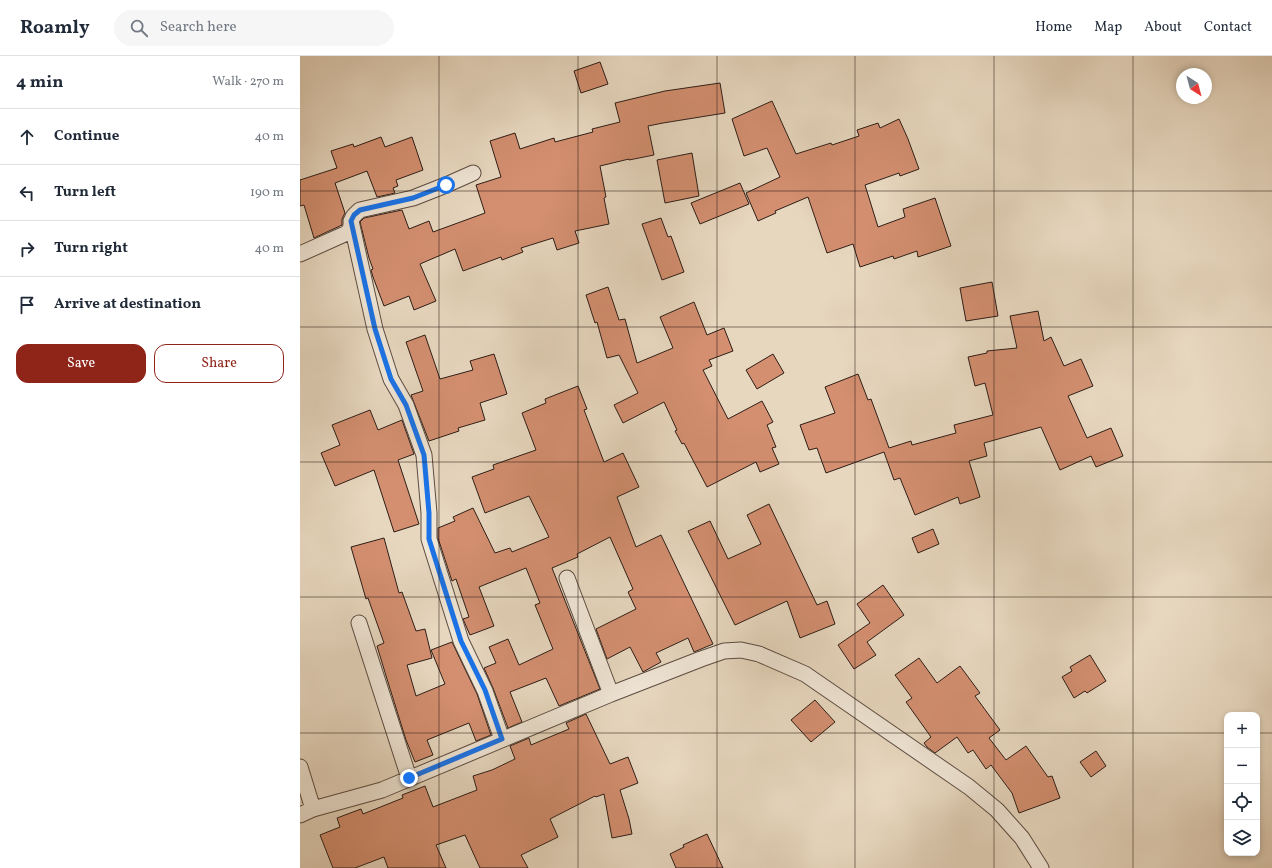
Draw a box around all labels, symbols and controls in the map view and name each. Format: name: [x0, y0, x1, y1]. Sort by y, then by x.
search box: [114, 10, 394, 46]
text: Roamly: [20, 15, 90, 41]
icon: search: [128, 17, 150, 39]
text: Search here: [160, 17, 237, 38]
text: Home: [1035, 18, 1072, 37]
text: Map: [1094, 18, 1122, 37]
text: About: [1144, 18, 1182, 37]
text: Contact: [1204, 18, 1252, 37]
north arrow: [1176, 68, 1212, 104]
text: 4 min: [16, 71, 63, 94]
text: Walk · 270 m: [212, 73, 284, 91]
icon: ahead: [16, 126, 38, 148]
text: Continue: [54, 126, 119, 147]
text: 40 m: [255, 128, 284, 146]
route start: [437, 176, 455, 194]
icon: left: [16, 182, 38, 204]
text: Turn left: [54, 182, 116, 203]
text: 190 m: [250, 184, 284, 202]
icon: right: [16, 238, 38, 260]
text: Turn right: [54, 238, 128, 259]
text: 40 m: [255, 240, 284, 258]
icon: arrive: [16, 294, 38, 316]
text: Arrive at destination: [54, 294, 201, 315]
button: Save: [16, 344, 146, 383]
button: Share: [154, 344, 284, 383]
map controls: [1224, 712, 1260, 856]
button: +: [1224, 712, 1260, 748]
button: −: [1224, 748, 1260, 784]
route end: [400, 769, 418, 787]
button: locate: [1224, 784, 1260, 820]
button: layers: [1224, 820, 1260, 856]

